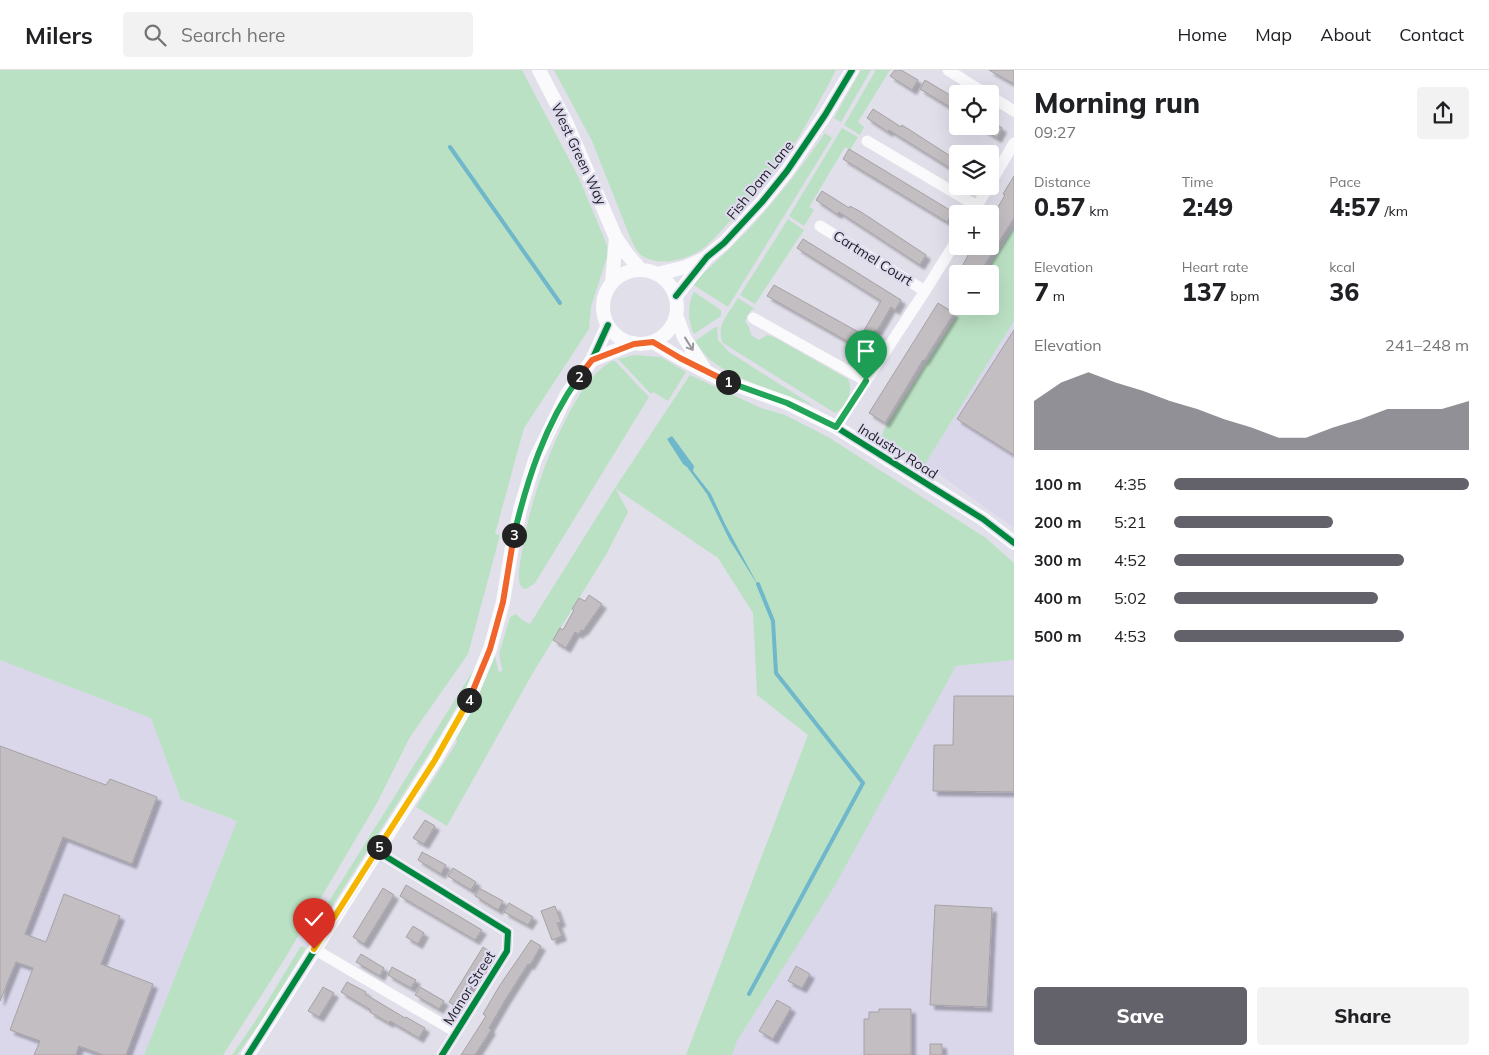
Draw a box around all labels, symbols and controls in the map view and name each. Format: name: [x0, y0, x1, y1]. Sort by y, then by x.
search box: [123, 12, 473, 57]
text: Milers: [25, 20, 93, 50]
icon: search: [141, 21, 169, 49]
text: Search here: [181, 23, 285, 47]
text: Home: [1177, 23, 1227, 46]
text: Map: [1255, 23, 1292, 46]
text: About: [1320, 23, 1371, 46]
text: Contact: [1399, 23, 1464, 46]
map controls: [949, 85, 999, 315]
button: locate: [949, 85, 999, 135]
text: Morning run: [1034, 85, 1200, 120]
button: share: [1417, 87, 1469, 139]
street label: West Green Way: [547, 100, 611, 208]
text: 09:27: [1034, 122, 1076, 142]
street label: Fish Dam Lane: [723, 137, 797, 223]
button: layers: [949, 145, 999, 195]
text: Distance: [1034, 173, 1091, 191]
text: Time: [1182, 173, 1213, 191]
text: Pace: [1329, 173, 1361, 191]
text: 0.57: [1034, 191, 1086, 222]
text: 2:49: [1182, 191, 1233, 222]
text: 4:57: [1329, 191, 1381, 222]
text: km: [1086, 202, 1109, 220]
text: /km: [1381, 202, 1408, 220]
button: +: [949, 205, 999, 255]
street label: Cartmel Court: [830, 226, 916, 290]
text: Elevation: [1034, 258, 1093, 276]
text: Heart rate: [1182, 258, 1248, 276]
text: kcal: [1329, 258, 1355, 276]
button: −: [949, 265, 999, 315]
text: 7: [1034, 276, 1049, 307]
text: 137: [1182, 276, 1227, 307]
text: 36: [1329, 276, 1359, 307]
text: m: [1049, 287, 1065, 305]
text: bpm: [1227, 287, 1259, 305]
pin: [845, 330, 887, 381]
text: Elevation: [1034, 335, 1102, 355]
text: 241–248 m: [1385, 335, 1469, 355]
one-way arrow: [684, 336, 694, 350]
icon: arrive: [852, 337, 880, 365]
pin: 2: [566, 364, 592, 390]
text: 2: [575, 368, 584, 386]
pin: 1: [716, 370, 740, 394]
text: 1: [724, 373, 733, 391]
street label: Industry Road: [855, 419, 941, 483]
text: 100 m: [1034, 474, 1082, 494]
text: 4:35: [1114, 474, 1146, 494]
text: 200 m: [1034, 512, 1082, 532]
text: 5:21: [1114, 512, 1146, 532]
pin: 3: [502, 522, 526, 548]
text: 3: [510, 526, 519, 544]
text: 300 m: [1034, 550, 1082, 570]
text: 4:52: [1114, 550, 1146, 570]
text: 400 m: [1034, 588, 1082, 608]
text: 5:02: [1114, 588, 1146, 608]
text: 500 m: [1034, 626, 1082, 646]
text: 4:53: [1114, 626, 1146, 646]
pin: 4: [456, 688, 482, 712]
text: 4: [465, 691, 474, 709]
pin: 5: [366, 834, 392, 860]
text: 5: [375, 838, 384, 856]
pin: [293, 898, 335, 949]
icon: check: [300, 905, 328, 933]
street label: Manor Street: [439, 948, 499, 1028]
button: Save: [1034, 987, 1247, 1045]
button: Share: [1257, 987, 1469, 1045]

